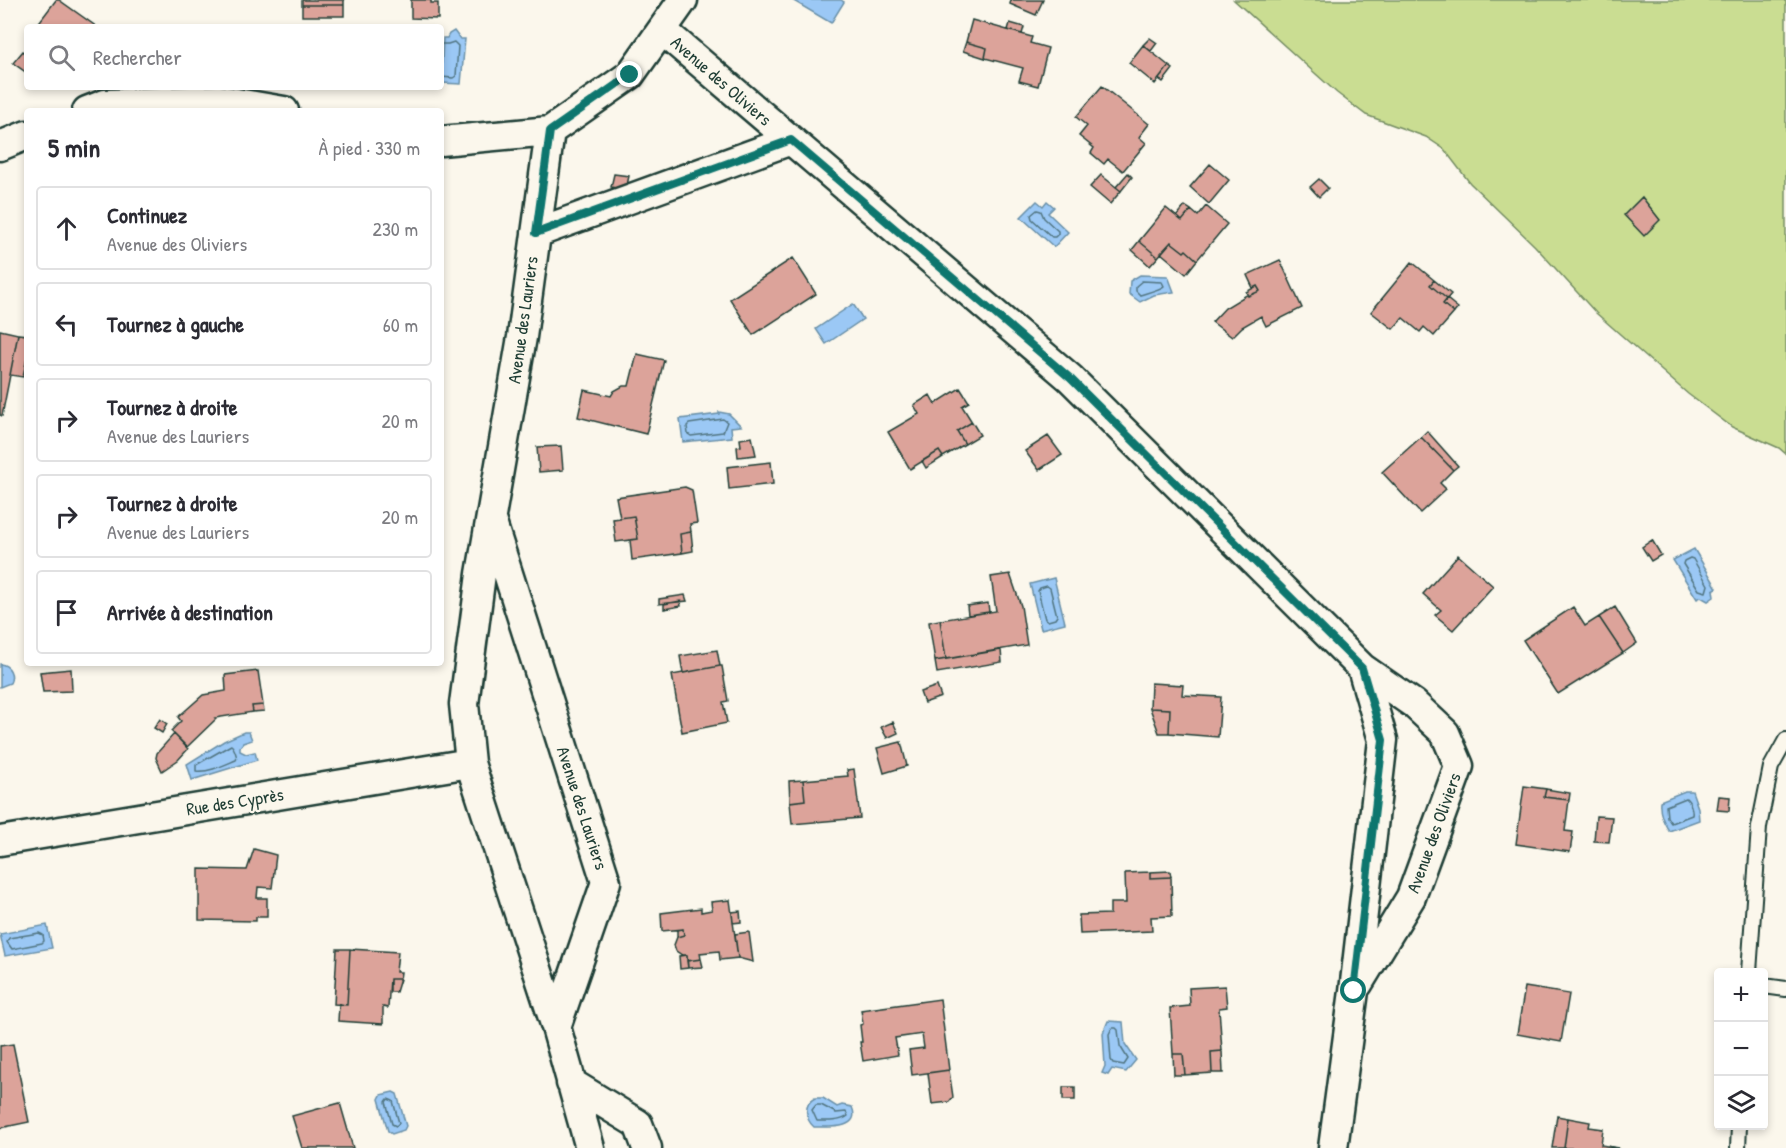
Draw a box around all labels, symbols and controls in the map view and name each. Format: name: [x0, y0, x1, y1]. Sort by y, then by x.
search box: [24, 24, 444, 90]
street label: Avenue des Oliviers: [666, 30, 777, 131]
icon: search: [45, 41, 78, 74]
text: Rechercher: [93, 42, 182, 72]
route end: [616, 61, 642, 87]
text: 5 min: [48, 130, 100, 165]
text: À pied · 330 m: [319, 134, 420, 161]
text: Continuez: [107, 200, 187, 230]
icon: ahead: [50, 212, 83, 245]
text: 230 m: [373, 215, 418, 242]
text: Avenue des Oliviers: [107, 230, 247, 257]
street label: Avenue des Lauriers: [501, 255, 544, 385]
icon: left: [50, 308, 83, 341]
text: Tournez à gauche: [107, 309, 244, 339]
text: 60 m: [383, 311, 418, 338]
text: Tournez à droite: [107, 392, 237, 422]
icon: right: [50, 404, 83, 437]
text: 20 m: [381, 407, 418, 434]
text: Avenue des Lauriers: [107, 422, 249, 449]
text: Tournez à droite: [107, 488, 237, 518]
icon: right: [50, 500, 83, 533]
text: 20 m: [381, 503, 418, 530]
text: Avenue des Lauriers: [107, 518, 249, 545]
icon: arrive: [50, 596, 83, 629]
text: Arrivée à destination: [107, 597, 273, 627]
street label: Avenue des Lauriers: [551, 743, 614, 873]
street label: Avenue des Oliviers: [1400, 769, 1467, 896]
street label: Rue des Cyprès: [185, 781, 285, 822]
map controls: [1714, 968, 1768, 1130]
button: +: [1714, 968, 1768, 1022]
route start: [1340, 977, 1366, 1003]
button: −: [1714, 1022, 1768, 1076]
button: layers: [1714, 1076, 1768, 1130]

